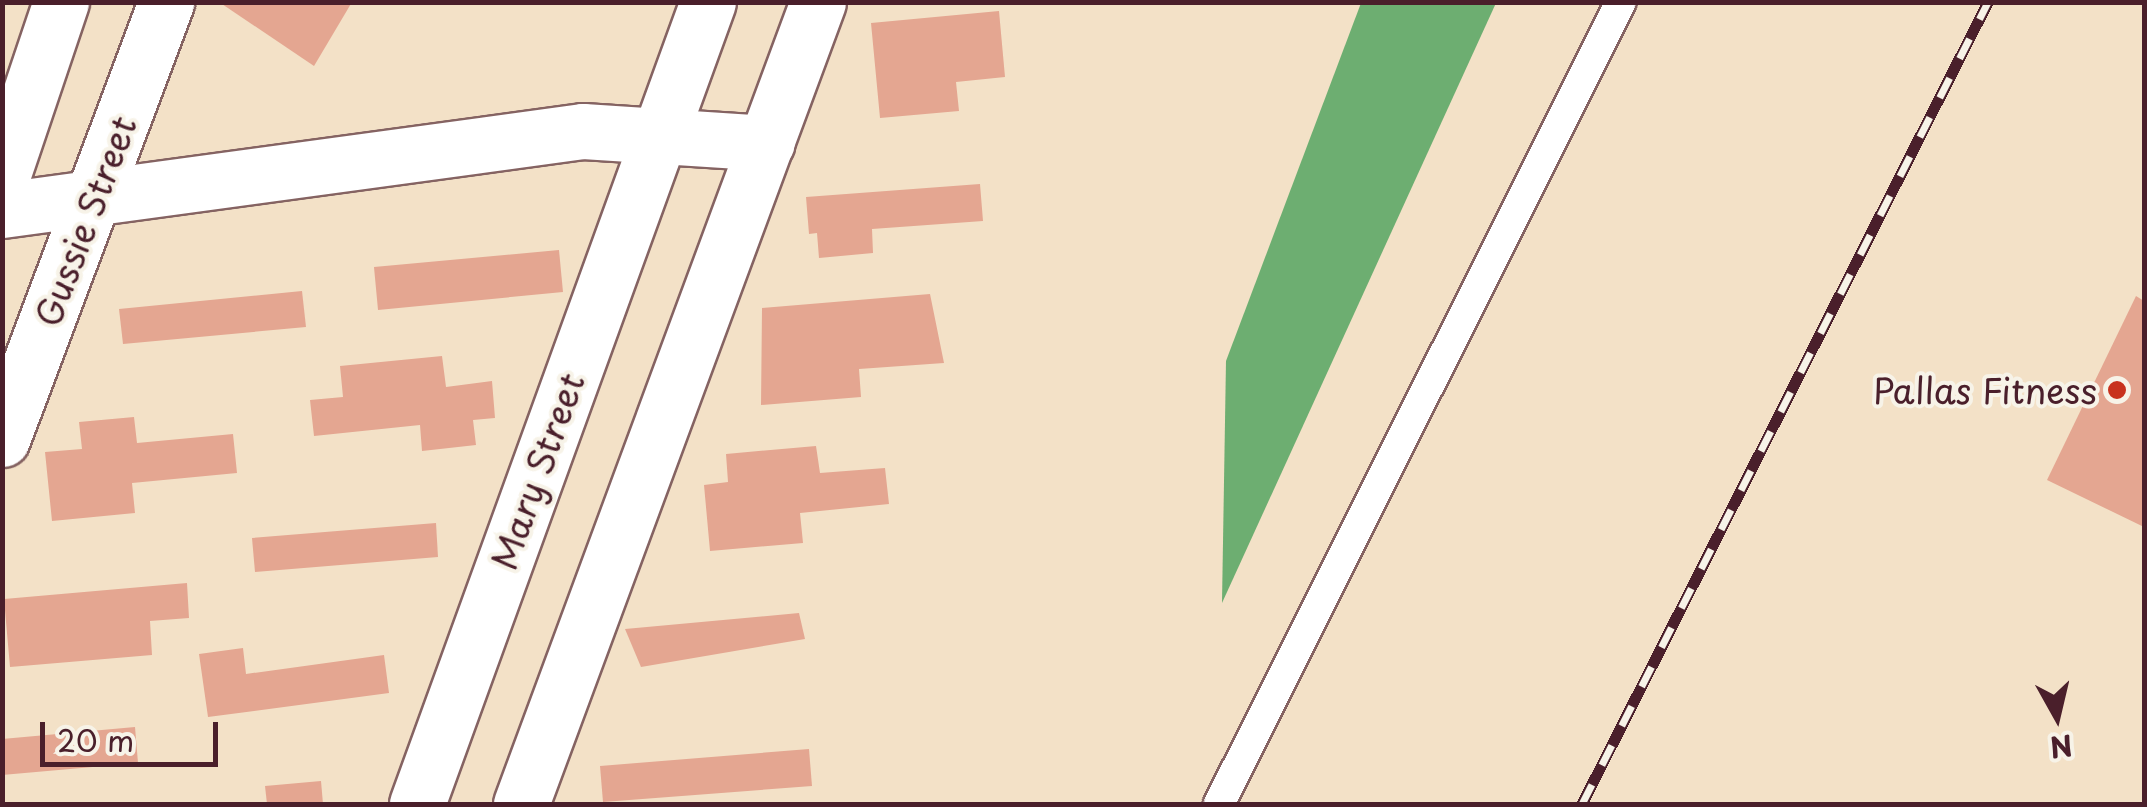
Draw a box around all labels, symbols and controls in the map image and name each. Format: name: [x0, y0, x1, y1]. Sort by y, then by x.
street label: Gussie Street: [25, 109, 145, 333]
street label: Mary Street: [482, 367, 592, 575]
place label: Pallas Fitness: [1873, 369, 2097, 411]
marker: Pallas Fitness: [2106, 379, 2128, 401]
north arrow: [2007, 667, 2107, 767]
scale bar: [45, 702, 222, 764]
text: 20 m: [57, 717, 134, 762]
text: N: [2047, 724, 2075, 770]

